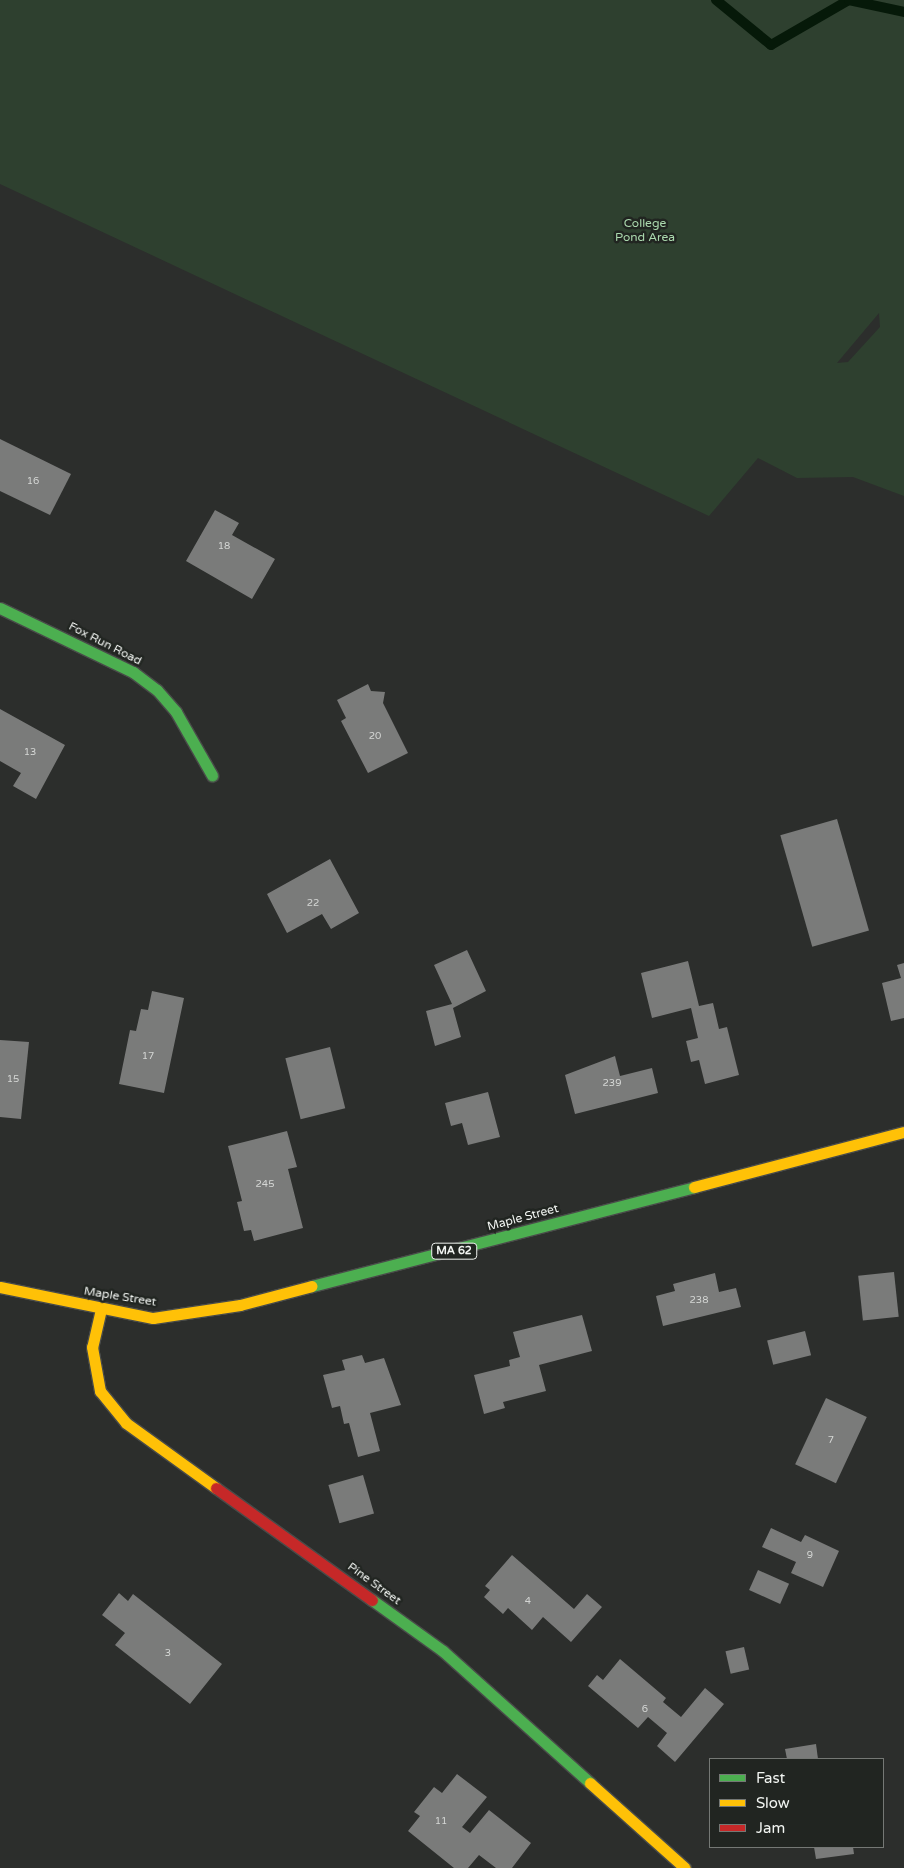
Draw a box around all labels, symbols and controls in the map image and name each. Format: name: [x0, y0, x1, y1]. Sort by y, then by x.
park label: College Pond Area: [615, 217, 675, 245]
house number: 16: [27, 476, 39, 488]
house number: 18: [218, 541, 230, 553]
street label: Fox Run Road: [66, 619, 144, 669]
house number: 20: [369, 731, 381, 743]
house number: 13: [24, 747, 36, 759]
house number: 22: [307, 898, 319, 910]
house number: 17: [142, 1051, 154, 1063]
house number: 15: [7, 1074, 19, 1086]
house number: 239: [603, 1078, 621, 1090]
house number: 245: [256, 1179, 274, 1191]
street label: Maple Street: [486, 1202, 560, 1234]
road number: MA 62: [430, 1242, 478, 1260]
street label: Maple Street: [83, 1284, 157, 1310]
house number: 238: [690, 1295, 708, 1307]
house number: 7: [828, 1435, 834, 1447]
house number: 9: [807, 1550, 813, 1562]
street label: Pine Street: [344, 1560, 404, 1608]
house number: 4: [525, 1596, 531, 1608]
house number: 3: [165, 1648, 171, 1660]
house number: 6: [642, 1704, 648, 1716]
legend: [709, 1758, 884, 1848]
text: Fast: [756, 1769, 785, 1787]
text: Slow: [756, 1794, 790, 1812]
house number: 11: [435, 1816, 447, 1828]
text: Jam: [756, 1819, 785, 1837]

